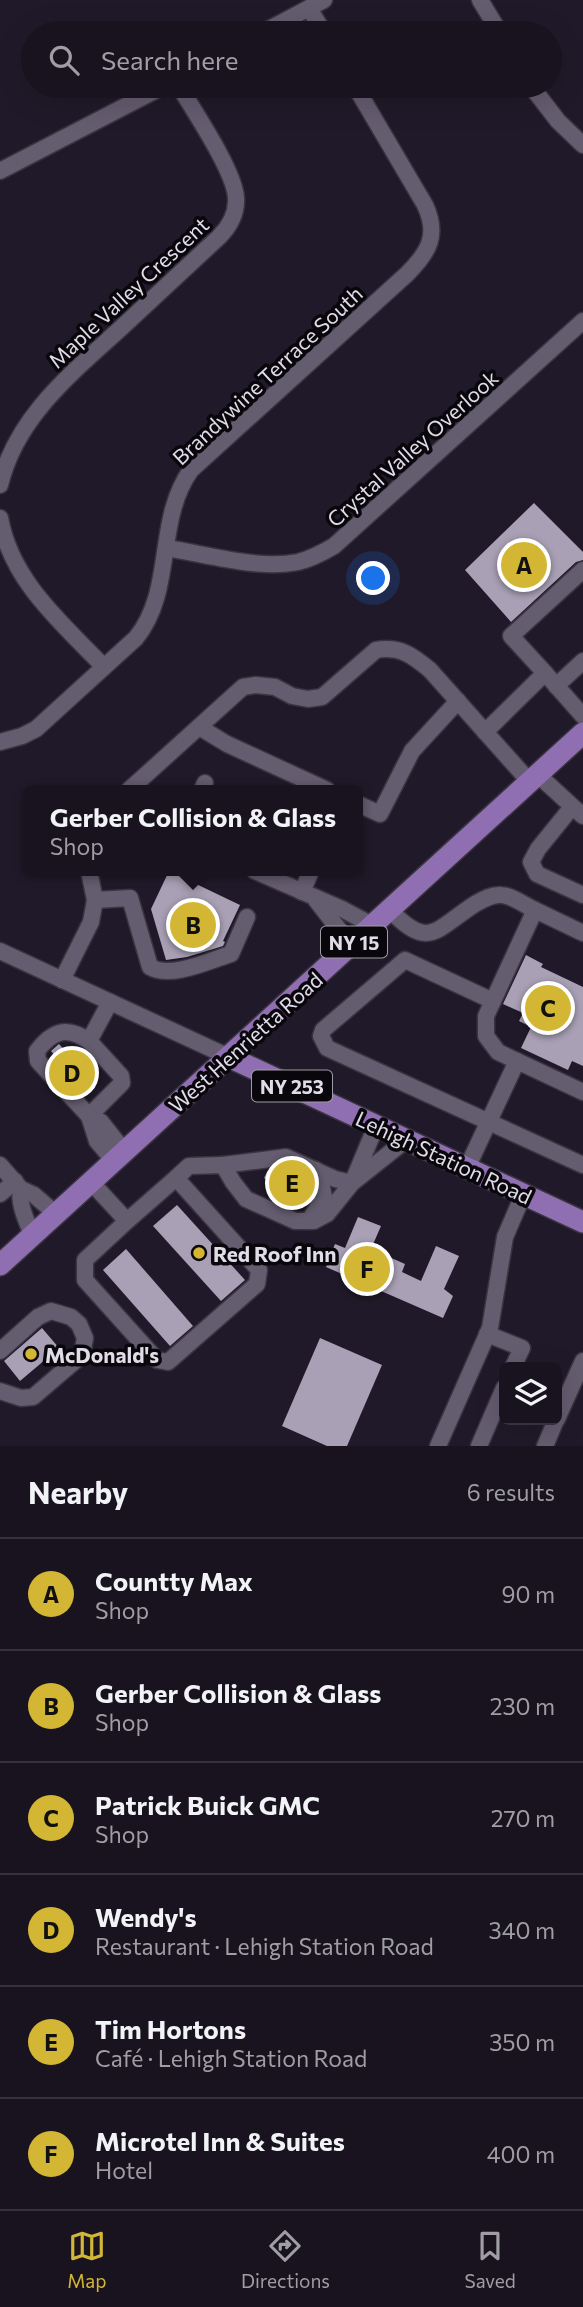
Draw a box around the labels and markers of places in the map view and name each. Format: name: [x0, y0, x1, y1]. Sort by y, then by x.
pin: A: [501, 539, 547, 591]
pin: B: [170, 899, 216, 951]
pin: C: [525, 982, 571, 1034]
pin: D: [49, 1047, 95, 1099]
pin: E: [269, 1157, 315, 1209]
place label: Red Roof Inn: [213, 1241, 336, 1266]
pin: F: [344, 1243, 390, 1295]
marker: Red Roof Inn: [191, 1245, 207, 1261]
place label: McDonald's: [45, 1342, 159, 1367]
marker: McDonald's: [23, 1346, 39, 1362]

